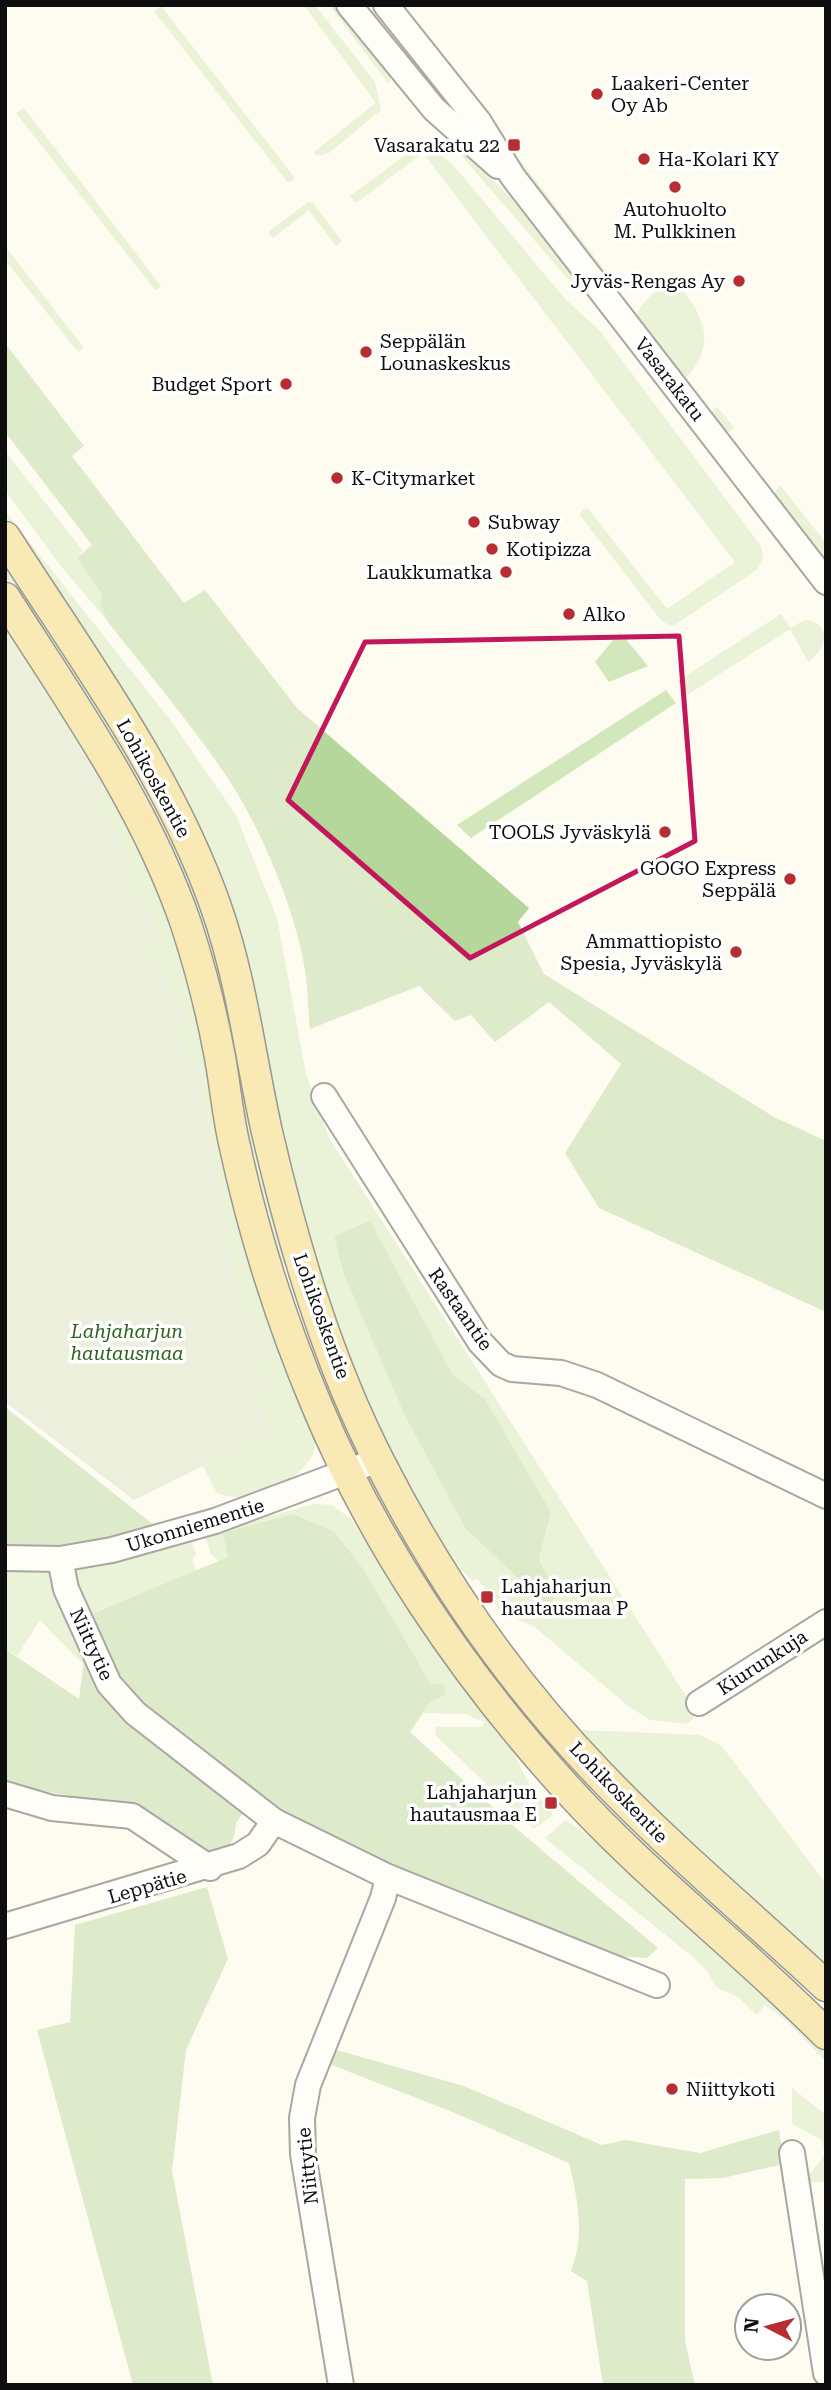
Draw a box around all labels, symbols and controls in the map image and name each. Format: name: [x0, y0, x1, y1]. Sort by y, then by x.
place label: Laakeri-Center Oy Ab: [611, 72, 749, 117]
marker: Laakeri-Center Oy Ab: [589, 86, 605, 102]
place label: Vasarakatu 22: [374, 134, 500, 157]
marker: Vasarakatu 22: [506, 137, 522, 153]
place label: Ha-Kolari KY: [658, 148, 779, 171]
marker: Ha-Kolari KY: [636, 151, 652, 167]
marker: Autohuolto M. Pulkkinen: [667, 179, 683, 195]
place label: Autohuolto M. Pulkkinen: [614, 198, 736, 243]
place label: Jyväs-Rengas Ay: [570, 270, 726, 293]
marker: Jyväs-Rengas Ay: [731, 273, 747, 289]
place label: Seppälän Lounaskeskus: [380, 330, 511, 375]
street label: Vasarakatu: [630, 333, 710, 426]
marker: Seppälän Lounaskeskus: [358, 344, 374, 360]
place label: Budget Sport: [152, 373, 272, 396]
marker: Budget Sport: [278, 376, 294, 392]
place label: K-Citymarket: [351, 467, 475, 490]
marker: K-Citymarket: [329, 470, 345, 486]
place label: Subway: [488, 511, 561, 534]
marker: Subway: [466, 514, 482, 530]
place label: Kotipizza: [506, 538, 592, 561]
marker: Kotipizza: [484, 541, 500, 557]
place label: Laukkumatka: [367, 561, 493, 584]
marker: Laukkumatka: [498, 564, 514, 580]
place label: Alko: [583, 603, 626, 626]
marker: Alko: [561, 606, 577, 622]
street label: Lohikoskentie: [112, 715, 196, 841]
place label: TOOLS Jyväskylä: [489, 821, 652, 844]
marker: TOOLS Jyväskylä: [657, 824, 673, 840]
place label: GOGO Express Seppälä: [640, 857, 777, 902]
marker: GOGO Express Seppälä: [782, 871, 798, 887]
place label: Ammattiopisto Spesia, Jyväskylä: [561, 930, 723, 975]
marker: Ammattiopisto Spesia, Jyväskylä: [728, 944, 744, 960]
street label: Lohikoskentie: [288, 1250, 355, 1382]
street label: Rastaantie: [424, 1264, 497, 1355]
park label: Lahjaharjun hautausmaa: [70, 1320, 183, 1365]
street label: Ukonniementie: [123, 1494, 267, 1557]
place label: Lahjaharjun hautausmaa P: [501, 1575, 628, 1620]
marker: Lahjaharjun hautausmaa P: [479, 1589, 495, 1605]
street label: Niittytie: [65, 1604, 118, 1684]
street label: Kiurunkuja: [713, 1624, 812, 1700]
street label: Lohikoskentie: [565, 1737, 673, 1848]
place label: Lahjaharjun hautausmaa E: [410, 1781, 537, 1826]
marker: Lahjaharjun hautausmaa E: [543, 1795, 559, 1811]
street label: Leppätie: [105, 1864, 189, 1909]
place label: Niittykoti: [686, 2078, 775, 2101]
marker: Niittykoti: [664, 2081, 680, 2097]
street label: Niittytie: [292, 2126, 323, 2206]
north arrow: [733, 2292, 803, 2362]
text: N: [739, 2316, 764, 2334]

